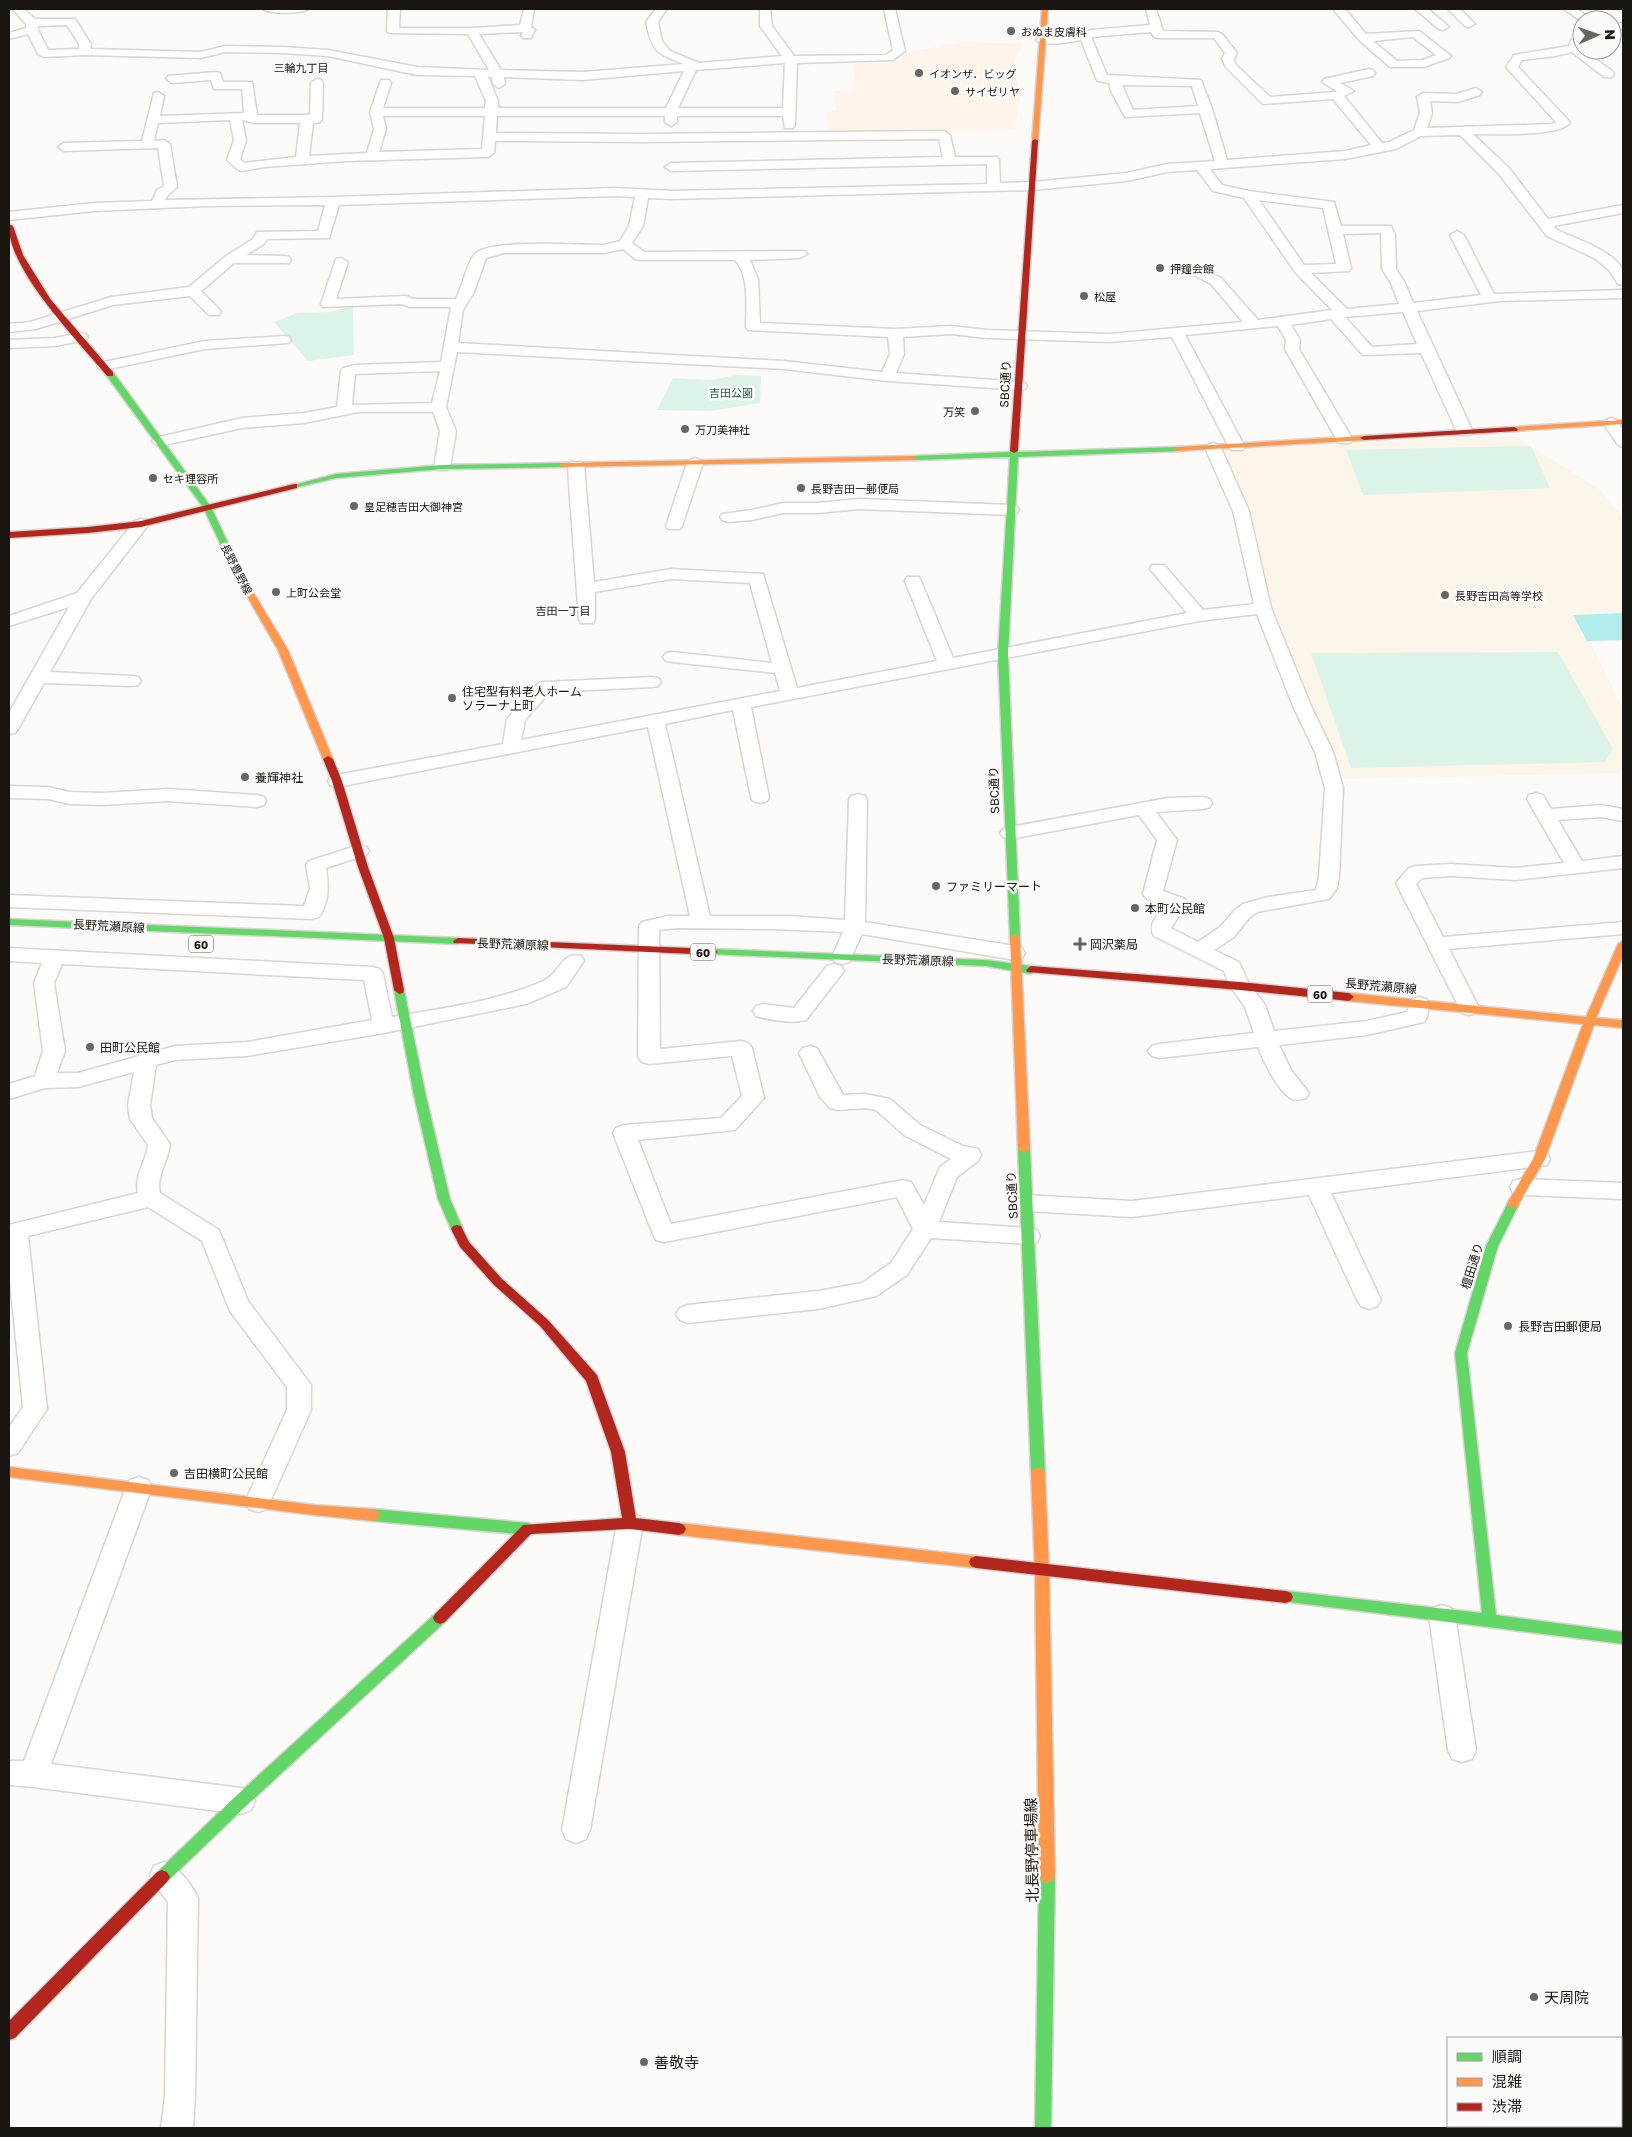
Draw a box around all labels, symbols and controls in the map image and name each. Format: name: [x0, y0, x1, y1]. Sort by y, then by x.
north arrow: [1572, 10, 1622, 60]
marker: おぬま皮膚科: [1005, 25, 1017, 37]
place label: おぬま皮膚科: [1021, 25, 1087, 38]
text: N: [1602, 29, 1619, 40]
district label: 三輪九丁目: [274, 61, 329, 74]
marker: イオンザ．ビッグ: [913, 67, 925, 79]
place label: イオンザ．ビッグ: [929, 67, 1017, 80]
marker: サイゼリヤ: [949, 85, 961, 97]
place label: サイゼリヤ: [965, 85, 1020, 98]
marker: 押鐘会館: [1154, 262, 1166, 274]
place label: 押鐘会館: [1170, 262, 1214, 275]
marker: 松屋: [1078, 290, 1090, 302]
place label: 松屋: [1094, 290, 1116, 303]
street label: SBC通り: [996, 360, 1014, 408]
park label: 吉田公園: [709, 386, 753, 399]
place label: 万笑: [943, 405, 965, 418]
marker: 万笑: [969, 405, 981, 417]
marker: 万刀美神社: [679, 423, 691, 435]
place label: 万刀美神社: [695, 423, 750, 436]
marker: セキ理容所: [147, 472, 159, 484]
place label: セキ理容所: [163, 472, 219, 485]
marker: 長野吉田一郵便局: [795, 482, 807, 494]
place label: 長野吉田一郵便局: [811, 482, 899, 495]
marker: 皇足穂吉田大御神宮: [348, 500, 360, 512]
place label: 皇足穂吉田大御神宮: [364, 500, 463, 513]
street label: 長野豊野線: [219, 542, 255, 596]
marker: 上町公会堂: [270, 586, 282, 598]
place label: 上町公会堂: [286, 586, 341, 599]
marker: 長野吉田高等学校: [1439, 589, 1451, 601]
place label: 長野吉田高等学校: [1455, 589, 1543, 602]
district label: 吉田一丁目: [536, 604, 591, 617]
place label: 住宅型有料老人ホーム ソラーナ上町: [462, 684, 582, 713]
marker: 住宅型有料老人ホーム ソラーナ上町: [446, 692, 458, 704]
street label: SBC通り: [986, 766, 1002, 814]
place label: 養輝神社: [255, 770, 303, 785]
marker: 養輝神社: [239, 771, 251, 783]
place label: ファミリーマート: [946, 879, 1042, 894]
marker: ファミリーマート: [930, 880, 942, 892]
place label: 本町公民館: [1145, 901, 1205, 916]
marker: 本町公民館: [1129, 902, 1141, 914]
street label: 長野荒瀬原線: [73, 917, 145, 935]
street label: 長野荒瀬原線: [477, 935, 549, 953]
road number: 60: [188, 936, 214, 952]
place label: 岡沢薬局: [1090, 937, 1138, 952]
marker: 岡沢薬局: [1074, 938, 1086, 950]
road number: 60: [690, 944, 716, 960]
street label: 長野荒瀬原線: [882, 951, 954, 969]
street label: 長野荒瀬原線: [1344, 975, 1418, 997]
road number: 60: [1308, 986, 1332, 1002]
place label: 田町公民館: [100, 1040, 160, 1055]
marker: 田町公民館: [84, 1041, 96, 1053]
street label: SBC通り: [1003, 1171, 1021, 1219]
street label: 檀田通り: [1458, 1241, 1486, 1291]
place label: 長野吉田郵便局: [1518, 1319, 1602, 1334]
marker: 長野吉田郵便局: [1502, 1320, 1514, 1332]
place label: 吉田横町公民館: [184, 1466, 268, 1481]
marker: 吉田横町公民館: [168, 1467, 180, 1479]
street label: 北長野停車場線: [1021, 1797, 1041, 1903]
place label: 天周院: [1544, 1988, 1589, 2006]
marker: 天周院: [1528, 1991, 1540, 2003]
legend: [1447, 2037, 1622, 2127]
text: 順調: [1492, 2047, 1522, 2065]
place label: 善敬寺: [654, 2053, 699, 2071]
marker: 善敬寺: [638, 2056, 650, 2068]
text: 混雑: [1492, 2072, 1522, 2090]
text: 渋滞: [1492, 2097, 1522, 2115]

